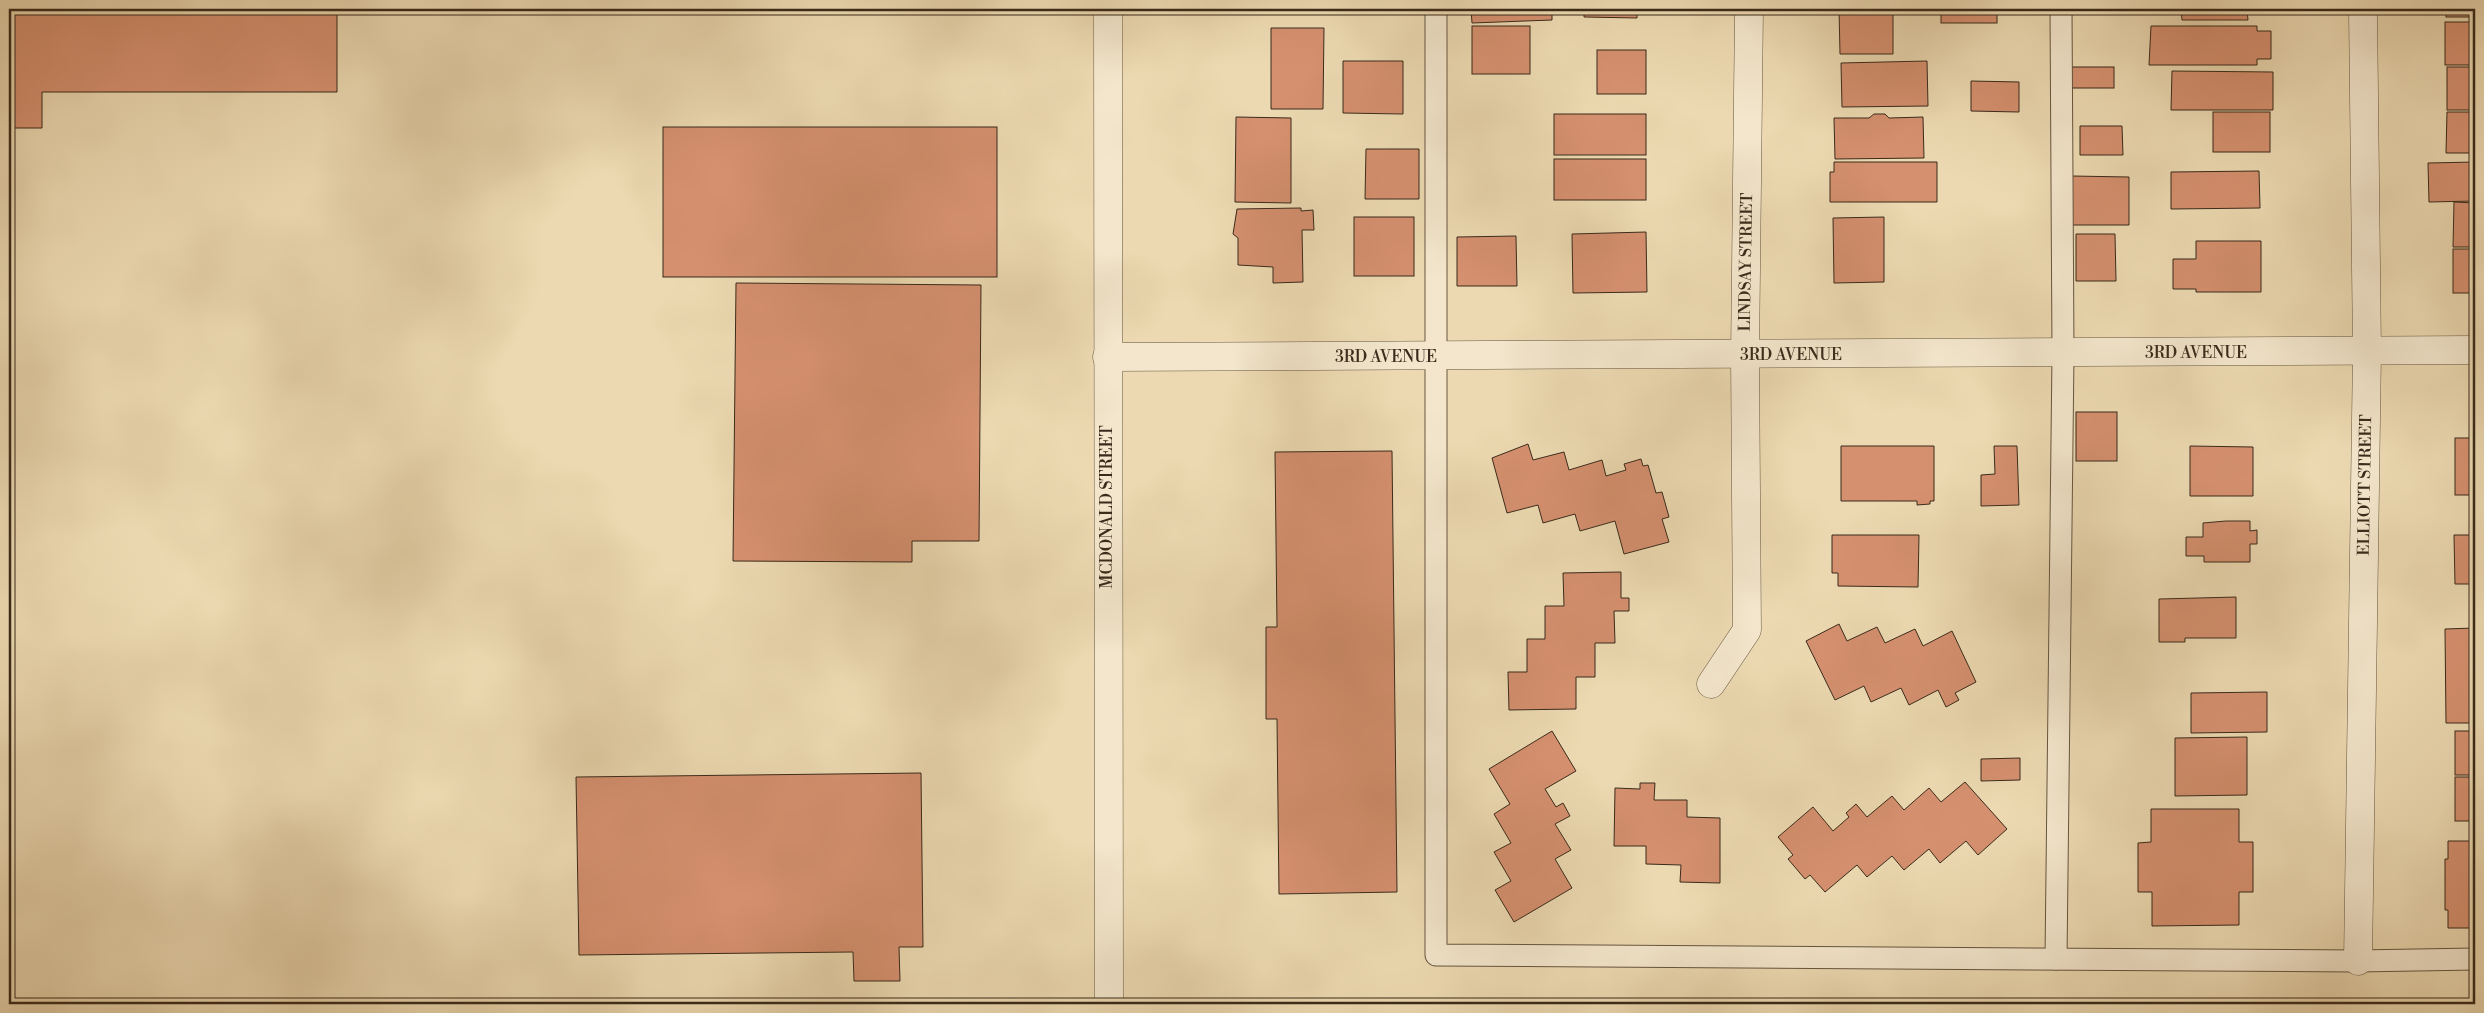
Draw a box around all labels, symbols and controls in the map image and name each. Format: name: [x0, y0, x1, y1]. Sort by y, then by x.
street label: LINDSAY STREET: [1735, 192, 1757, 332]
street label: 3RD AVENUE: [2145, 343, 2247, 363]
street label: 3RD AVENUE: [1740, 345, 1842, 365]
street label: 3RD AVENUE: [1335, 347, 1437, 367]
street label: ELLIOTT STREET: [2354, 414, 2376, 556]
street label: MCDONALD STREET: [1097, 425, 1117, 589]

